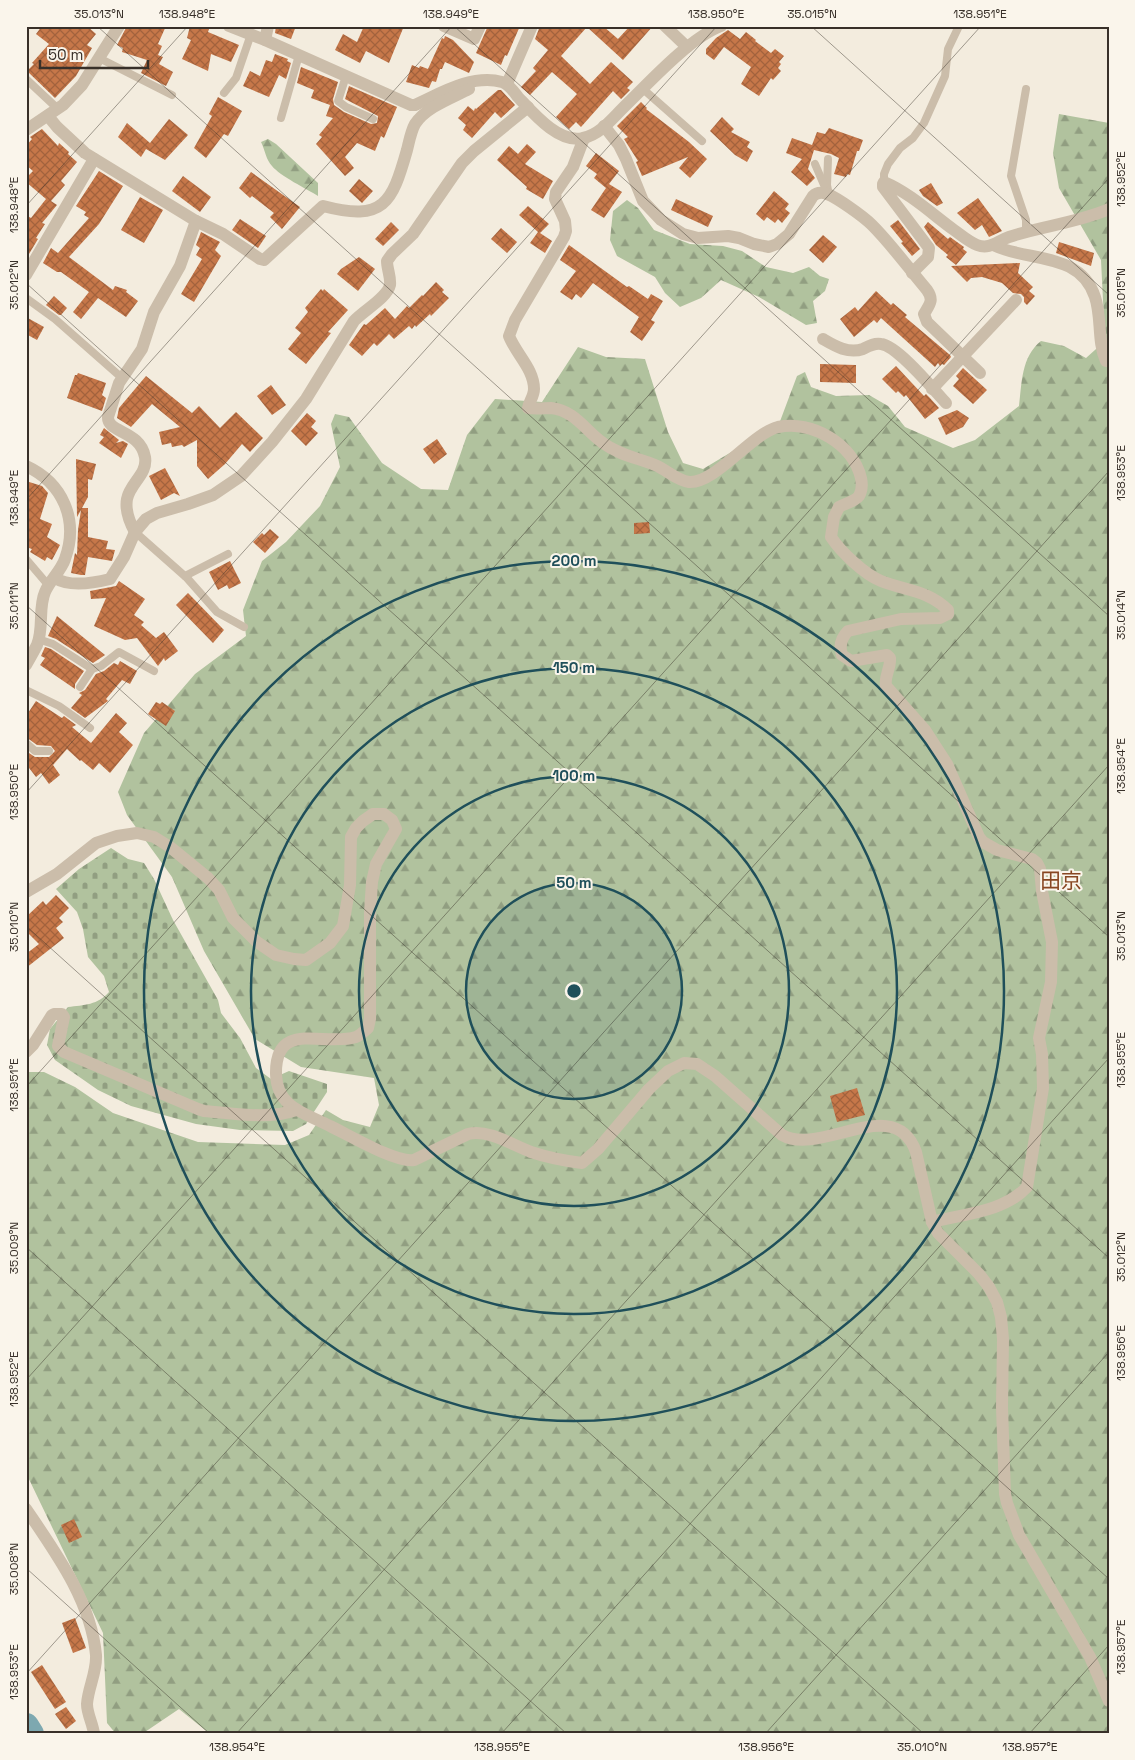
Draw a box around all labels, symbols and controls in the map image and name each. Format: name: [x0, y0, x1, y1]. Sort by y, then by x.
text: 35.013°N: [74, 6, 124, 22]
text: 138.948°E: [159, 6, 215, 22]
text: 138.949°E: [423, 6, 479, 22]
text: 138.950°E: [688, 6, 744, 22]
text: 35.015°N: [787, 6, 837, 22]
text: 138.951°E: [953, 6, 1007, 22]
scale bar: [40, 38, 148, 70]
text: 50 m: [48, 45, 83, 64]
text: 138.952°E: [1113, 151, 1129, 207]
text: 138.948°E: [6, 177, 22, 233]
text: 35.012°N: [6, 260, 22, 310]
text: 35.015°N: [1113, 268, 1129, 318]
text: 138.953°E: [1113, 445, 1129, 501]
text: 138.949°E: [6, 470, 22, 526]
text: 200 m: [552, 551, 596, 570]
text: 35.011°N: [6, 582, 22, 630]
text: 35.014°N: [1113, 590, 1129, 640]
text: 150 m: [553, 658, 595, 677]
text: 138.954°E: [1113, 738, 1129, 794]
text: 138.950°E: [6, 764, 22, 820]
text: 100 m: [553, 766, 595, 785]
district label: 田京: [1040, 867, 1082, 894]
text: 50 m: [556, 873, 592, 892]
text: 35.010°N: [6, 902, 22, 952]
text: 35.013°N: [1113, 911, 1129, 961]
centre of rings: [565, 982, 583, 1000]
text: 138.955°E: [1113, 1032, 1129, 1088]
text: 138.951°E: [6, 1058, 22, 1112]
text: 35.009°N: [6, 1222, 22, 1274]
text: 35.012°N: [1113, 1232, 1129, 1282]
text: 138.956°E: [1113, 1325, 1129, 1381]
text: 138.952°E: [6, 1351, 22, 1407]
text: 35.008°N: [6, 1543, 22, 1595]
text: 138.957°E: [1113, 1619, 1129, 1675]
text: 138.953°E: [6, 1644, 22, 1700]
text: 138.954°E: [209, 1739, 265, 1755]
text: 138.955°E: [474, 1739, 530, 1755]
text: 138.956°E: [738, 1739, 794, 1755]
text: 35.010°N: [897, 1739, 947, 1755]
text: 138.957°E: [1002, 1739, 1058, 1755]

